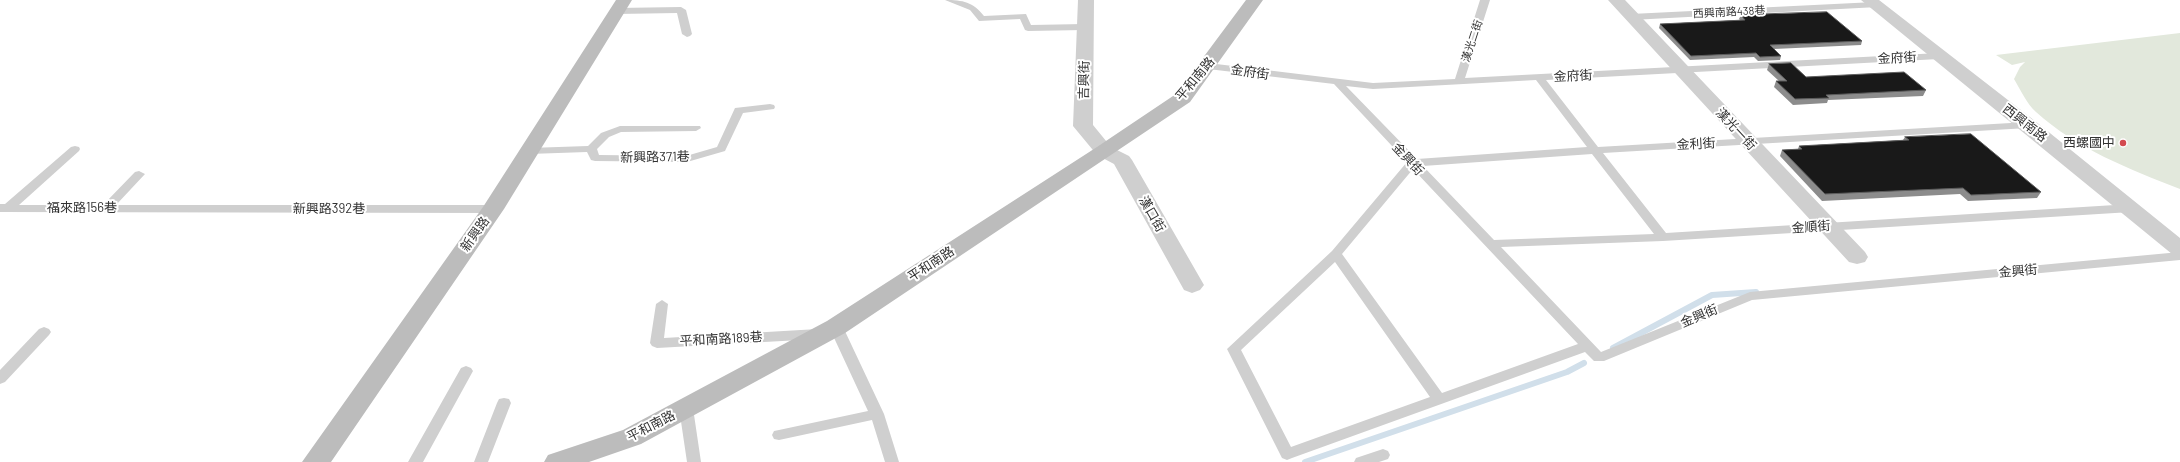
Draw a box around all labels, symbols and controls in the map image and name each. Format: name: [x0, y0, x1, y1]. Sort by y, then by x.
street label: 西興南路438巷: [1692, 4, 1766, 20]
street label: 漢光二街: [1459, 18, 1485, 64]
street label: 金府街: [1877, 49, 1917, 67]
street label: 平和南路: [1172, 54, 1218, 104]
street label: 吉興街: [1076, 60, 1092, 100]
street label: 金府街: [1230, 62, 1270, 82]
street label: 金府街: [1553, 67, 1593, 85]
street label: 西興南路: [2000, 101, 2050, 145]
street label: 漢光一街: [1713, 105, 1759, 153]
street label: 金利街: [1676, 135, 1716, 153]
place label: 西螺國中: [2063, 135, 2115, 151]
marker: 西螺國中: [2118, 138, 2128, 148]
street label: 金興街: [1389, 139, 1427, 179]
street label: 新興路371巷: [620, 149, 690, 165]
street label: 漢口街: [1135, 193, 1169, 235]
street label: 福來路156巷: [47, 200, 117, 216]
street label: 新興路392巷: [293, 201, 365, 217]
street label: 新興路: [457, 214, 493, 254]
street label: 金順街: [1791, 218, 1831, 236]
street label: 平和南路: [905, 243, 957, 285]
street label: 金興街: [1998, 262, 2038, 280]
street label: 金興街: [1678, 301, 1720, 331]
street label: 平和南路189巷: [679, 329, 763, 349]
street label: 平和南路: [624, 407, 678, 445]

